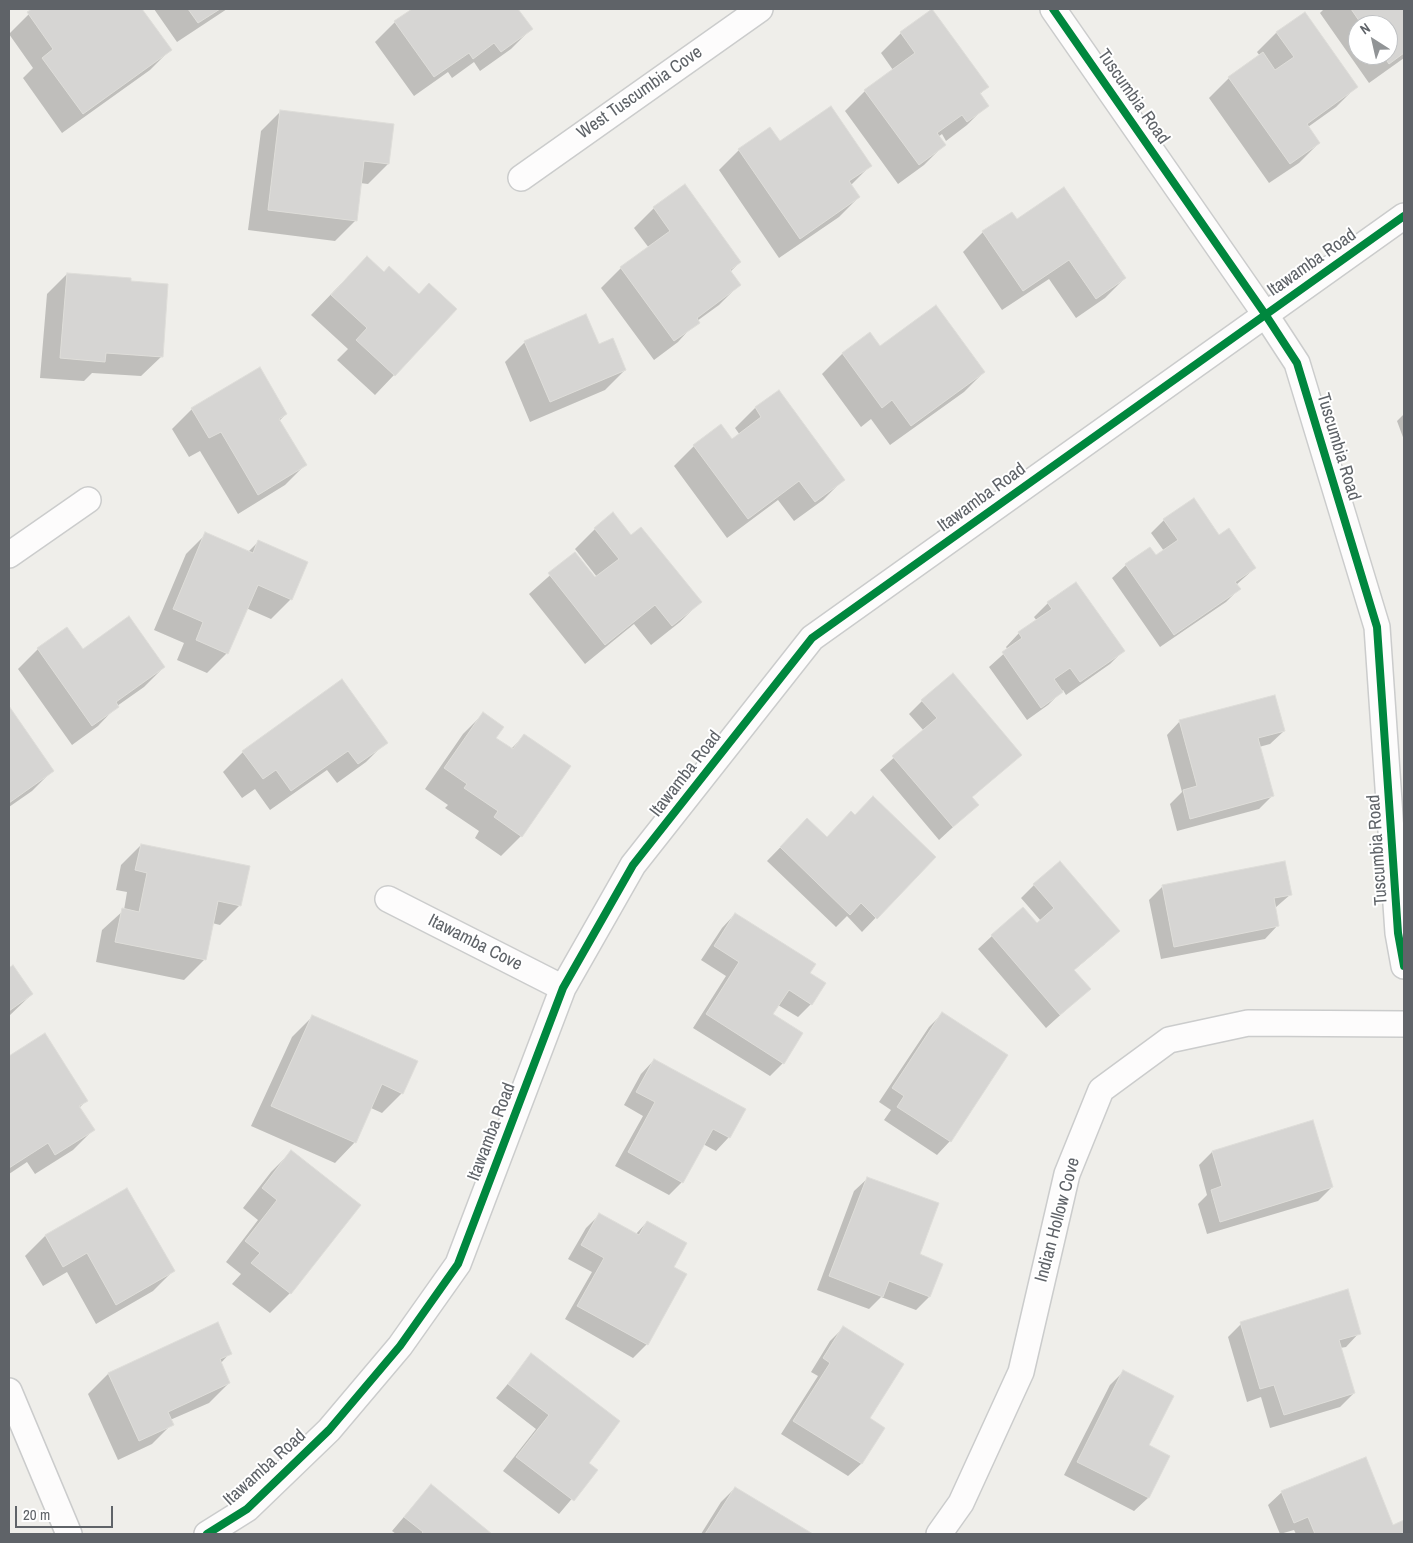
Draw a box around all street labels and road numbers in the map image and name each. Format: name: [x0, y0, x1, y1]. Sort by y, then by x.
street label: West Tuscumbia Cove: [573, 42, 707, 144]
street label: Tuscumbia Road: [1092, 45, 1174, 149]
street label: Itawamba Road: [1263, 225, 1361, 301]
street label: Tuscumbia Road: [1311, 391, 1365, 503]
street label: Itawamba Road: [934, 459, 1030, 537]
street label: Itawamba Road: [646, 727, 726, 821]
street label: Tuscumbia Road: [1363, 794, 1393, 906]
street label: Itawamba Cove: [424, 910, 526, 976]
street label: Itawamba Road: [463, 1080, 521, 1184]
street label: Indian Hollow Cove: [1031, 1155, 1085, 1285]
street label: Itawamba Road: [219, 1425, 311, 1511]

